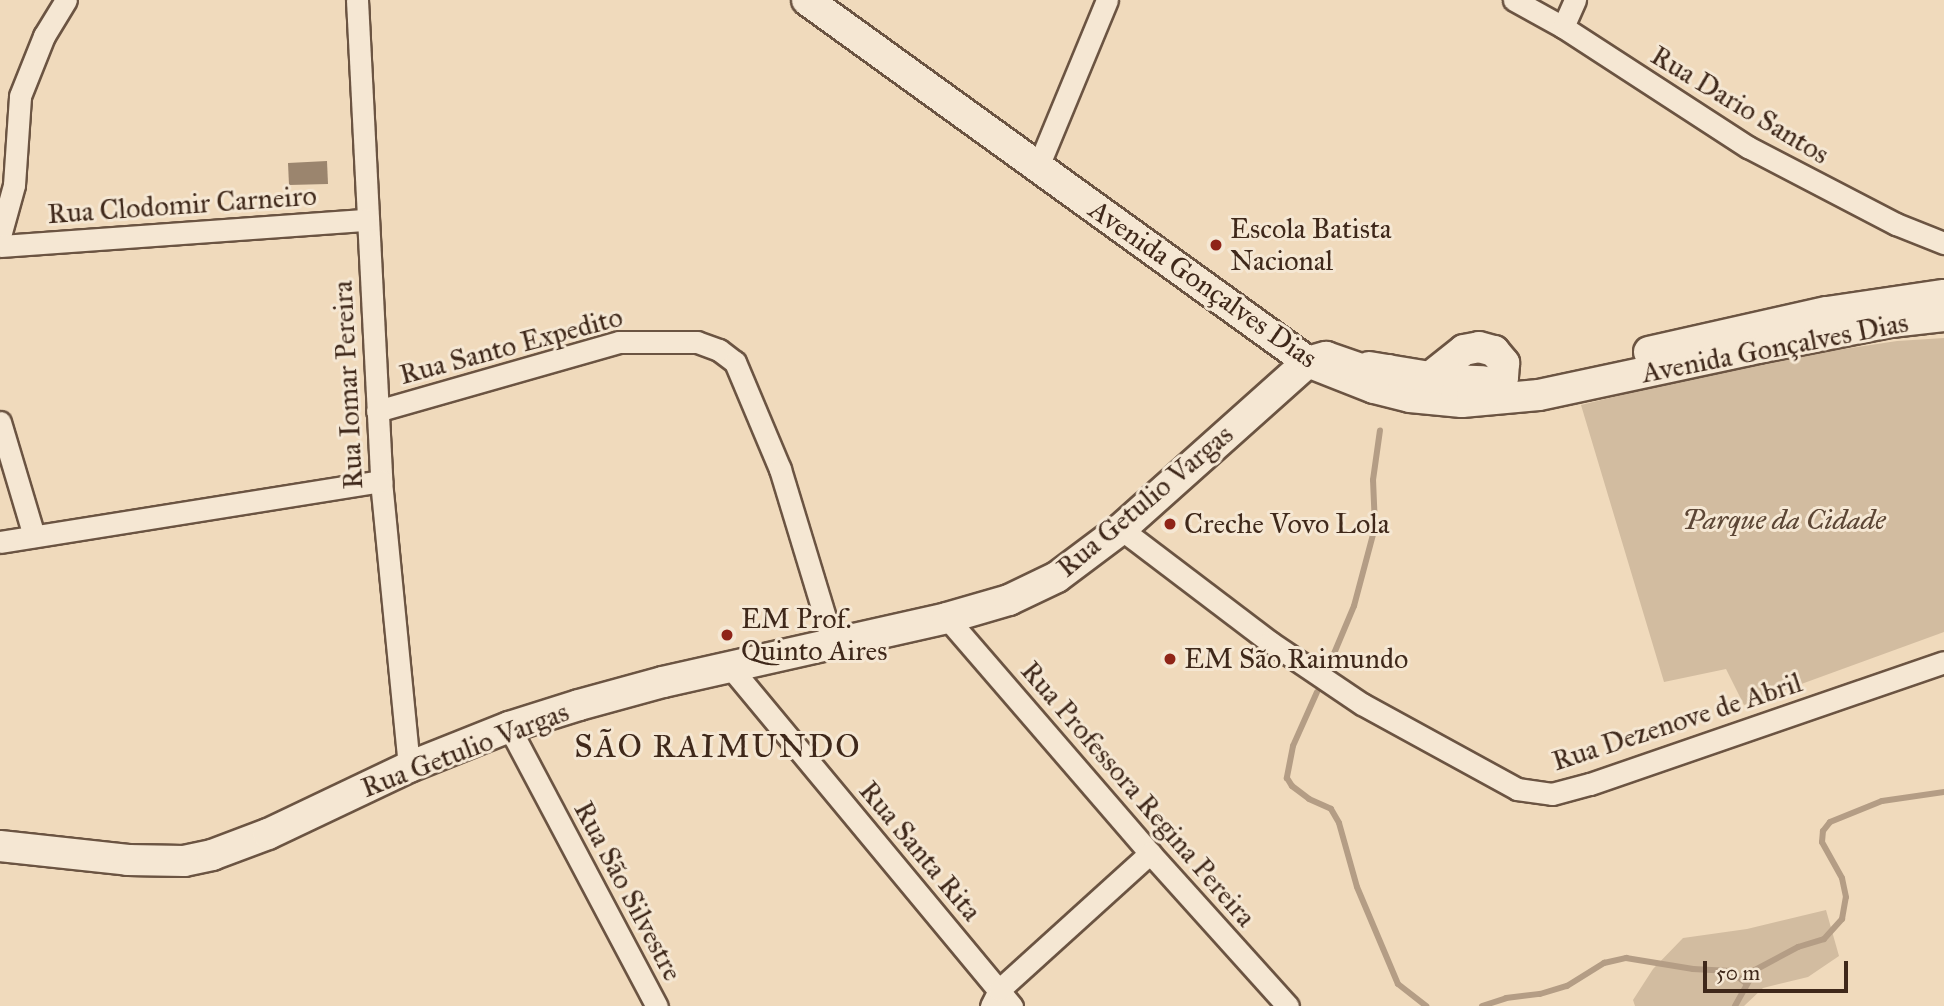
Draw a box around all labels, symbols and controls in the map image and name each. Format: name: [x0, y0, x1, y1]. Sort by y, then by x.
street label: Rua Dario Santos: [1645, 39, 1835, 171]
street label: Rua Clodomir Carneiro: [46, 179, 318, 231]
street label: Avenida Gonçalves Dias: [1082, 193, 1324, 375]
place label: Escola Batista Nacional: [1230, 212, 1392, 278]
marker: Escola Batista Nacional: [1208, 237, 1224, 253]
street label: Rua Iomar Pereira: [326, 280, 370, 490]
street label: Rua Santo Expedito: [396, 300, 626, 392]
street label: Avenida Gonçalves Dias: [1639, 306, 1911, 390]
street label: Rua Getulio Vargas: [1050, 418, 1240, 584]
park label: Parque da Cidade: [1682, 503, 1886, 537]
place label: Creche Vovo Lola: [1184, 507, 1390, 541]
marker: Creche Vovo Lola: [1162, 516, 1178, 532]
place label: EM Prof. Quinto Aires: [741, 602, 887, 668]
marker: EM Prof. Quinto Aires: [719, 627, 735, 643]
place label: EM São Raimundo: [1184, 642, 1408, 676]
marker: EM São Raimundo: [1162, 651, 1178, 667]
street label: Rua Professora Regina Pereira: [1014, 654, 1262, 934]
street label: Rua Dezenove de Abril: [1548, 666, 1806, 778]
street label: Rua Getulio Vargas: [357, 695, 573, 805]
district label: SÃO RAIMUNDO: [576, 728, 860, 766]
street label: Rua Santa Rita: [852, 774, 988, 928]
street label: Rua São Silvestre: [567, 796, 689, 986]
scale bar: [1706, 946, 1851, 990]
text: 50 m: [1716, 960, 1760, 986]

